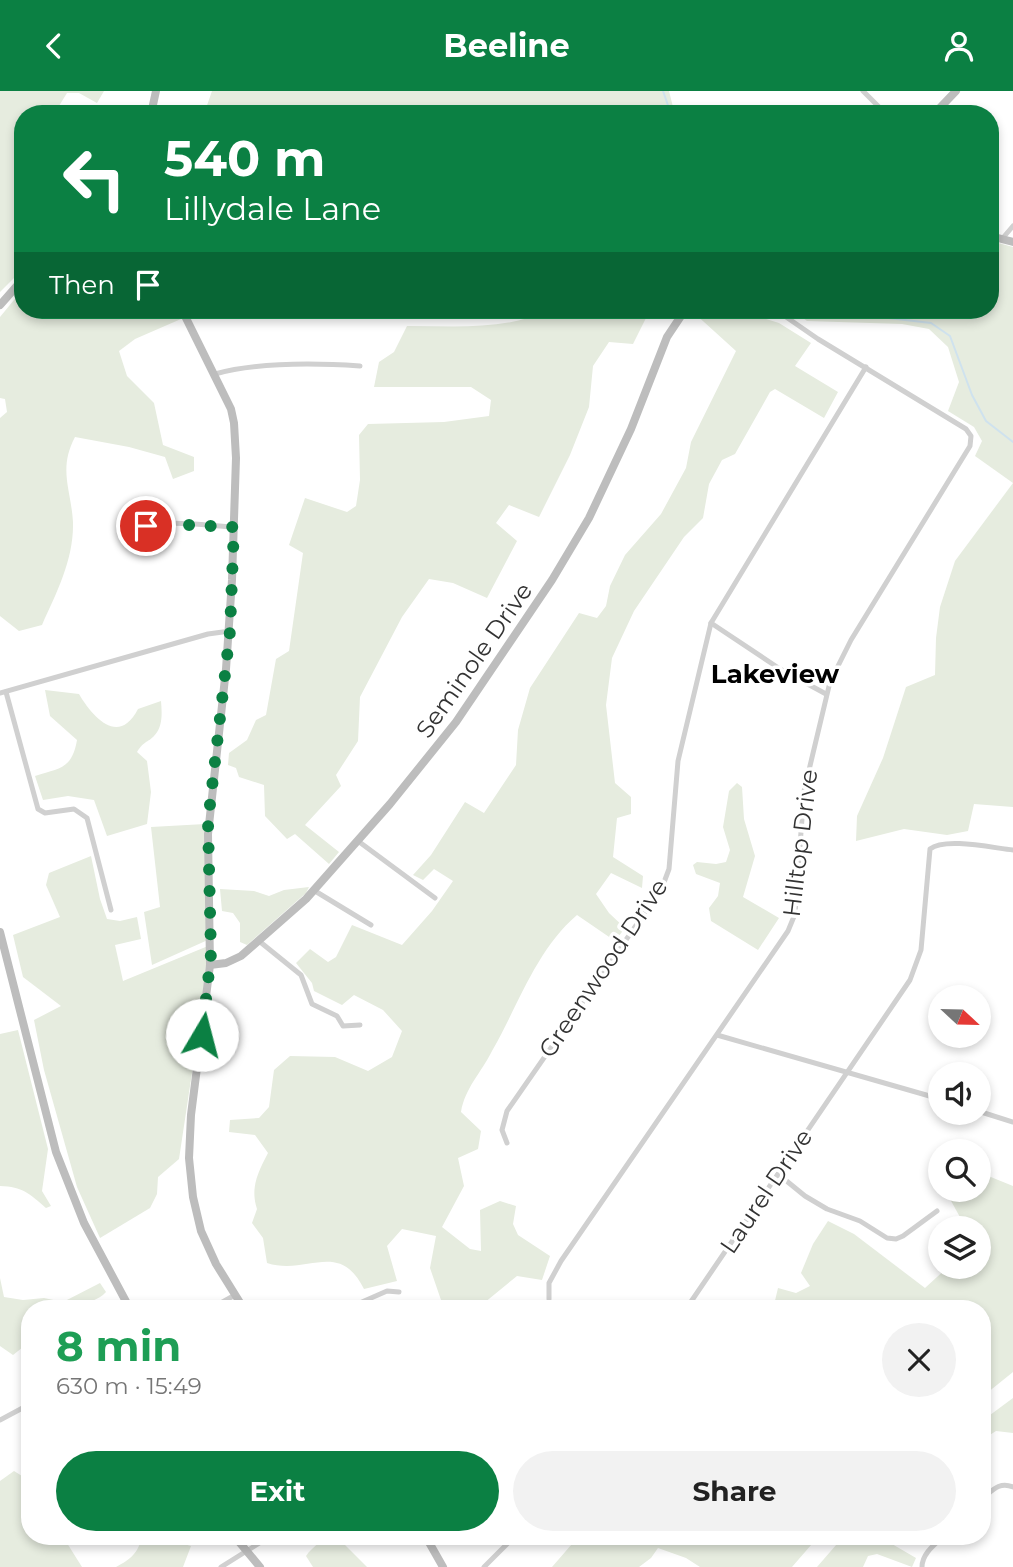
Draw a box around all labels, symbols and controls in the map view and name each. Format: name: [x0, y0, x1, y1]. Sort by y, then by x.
text: Beeline: [443, 26, 570, 65]
icon: back: [35, 27, 73, 65]
icon: person: [940, 27, 978, 65]
text: 540 m: [164, 129, 325, 188]
icon: left: [49, 133, 140, 224]
text: Lillydale Lane: [164, 189, 381, 228]
icon: arrive: [129, 266, 167, 304]
text: Then: [49, 269, 115, 301]
pin: [116, 496, 176, 556]
icon: arrive: [127, 507, 165, 545]
street label: Seminole Drive: [410, 577, 538, 743]
district label: Lakeview: [711, 658, 840, 690]
street label: Hilltop Drive: [777, 768, 823, 918]
street label: Greenwood Drive: [533, 873, 673, 1063]
north arrow: [928, 985, 990, 1048]
map controls: [928, 985, 991, 1279]
position arrow: [165, 998, 239, 1072]
button: sound: [928, 1062, 991, 1125]
street label: Laurel Drive: [714, 1123, 818, 1259]
button: search: [928, 1139, 991, 1202]
button: layers: [928, 1216, 991, 1279]
text: 8 min: [56, 1320, 181, 1372]
button: close: [882, 1323, 956, 1397]
text: 630 m · 15:49: [56, 1372, 202, 1400]
button: Exit: [56, 1451, 499, 1531]
button: Share: [513, 1451, 956, 1531]

